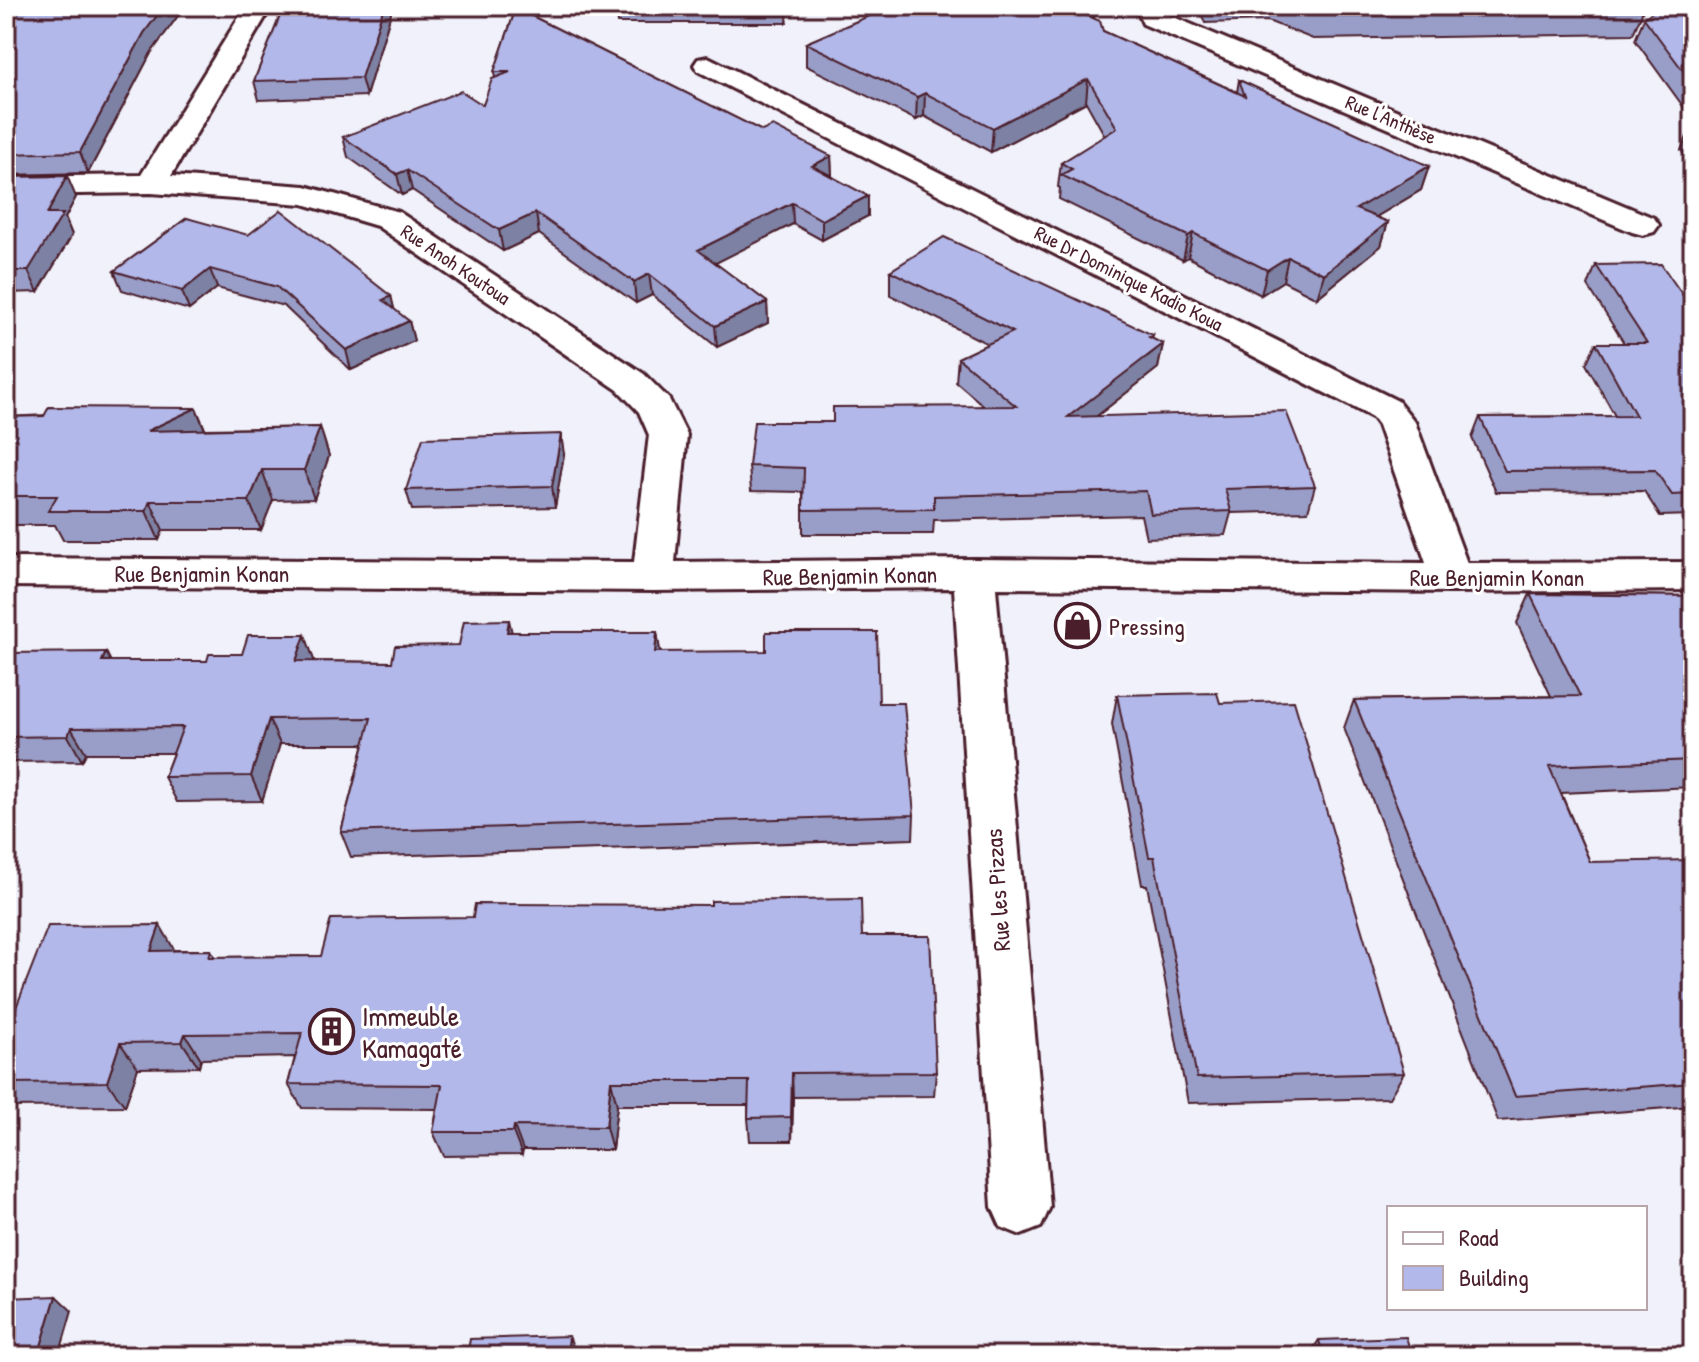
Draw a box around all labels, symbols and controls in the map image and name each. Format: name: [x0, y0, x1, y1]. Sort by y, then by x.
street label: Rue l'Anthèse: [1342, 88, 1440, 150]
street label: Rue Anoh Koutoua: [396, 217, 516, 311]
street label: Rue Dr Dominique Kadio Koua: [1030, 219, 1228, 337]
street label: Rue Benjamin Konan: [115, 557, 289, 589]
street label: Rue Benjamin Konan: [762, 557, 938, 593]
street label: Rue Benjamin Konan: [1410, 561, 1584, 593]
shop icon: Pressing: [1054, 602, 1102, 650]
place label: Pressing: [1109, 610, 1185, 642]
street label: Rue les Pizzas: [977, 828, 1017, 952]
place label: Immeuble Kamagaté: [362, 997, 462, 1067]
building icon: Immeuble Kamagaté: [307, 1008, 355, 1056]
legend: [1387, 1206, 1647, 1310]
text: Road: [1459, 1221, 1498, 1253]
text: Building: [1459, 1261, 1529, 1293]

